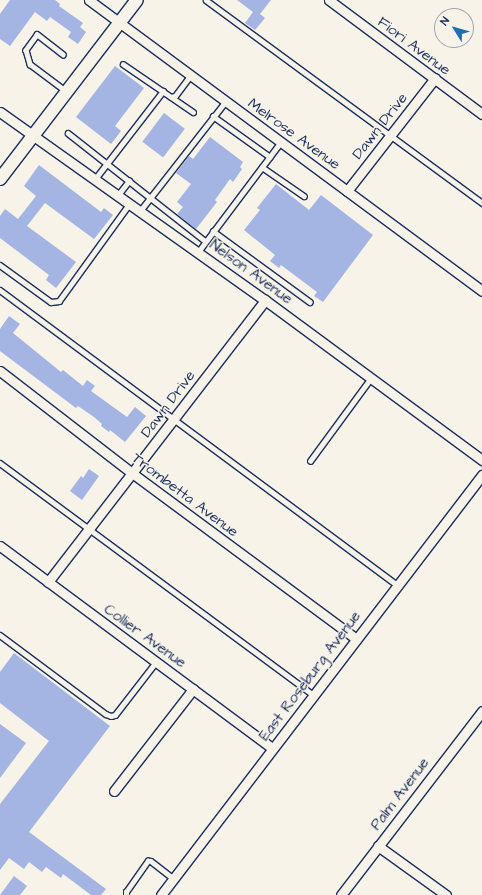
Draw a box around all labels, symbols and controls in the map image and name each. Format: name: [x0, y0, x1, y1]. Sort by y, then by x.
north arrow: [434, 8, 474, 48]
street label: Fiori Avenue: [374, 13, 454, 79]
text: N: [437, 14, 453, 28]
street label: Dawn Drive: [349, 89, 411, 163]
street label: Melrose Avenue: [244, 94, 344, 174]
street label: Nelson Avenue: [206, 236, 296, 308]
street label: Dawn Drive: [137, 367, 199, 441]
street label: Trombetta Avenue: [128, 449, 242, 541]
street label: Collier Avenue: [100, 600, 190, 672]
street label: East Roseburg Avenue: [255, 608, 365, 744]
street label: Palm Avenue: [367, 754, 433, 834]

